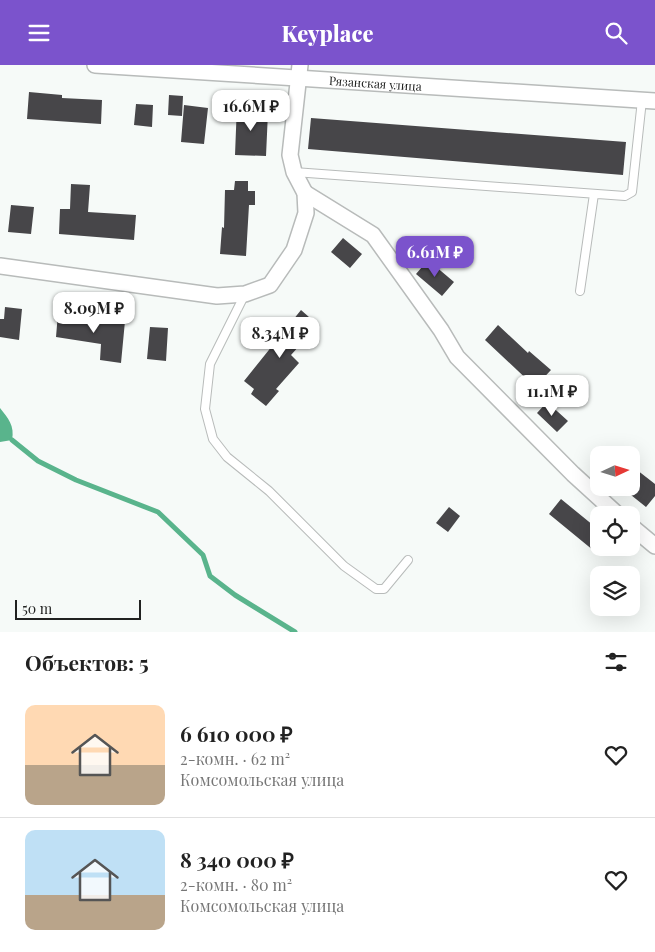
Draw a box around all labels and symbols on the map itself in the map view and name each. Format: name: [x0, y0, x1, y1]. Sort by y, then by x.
street label: Рязанская улица: [329, 72, 422, 94]
pin: 16.6M ₽: [205, 89, 297, 132]
pin: 6.61M ₽: [389, 235, 481, 278]
pin: 8.09M ₽: [48, 291, 140, 334]
pin: 8.34M ₽: [234, 317, 326, 359]
pin: 11.1M ₽: [506, 375, 598, 417]
north arrow: [590, 446, 640, 496]
scale bar: [15, 597, 141, 620]

